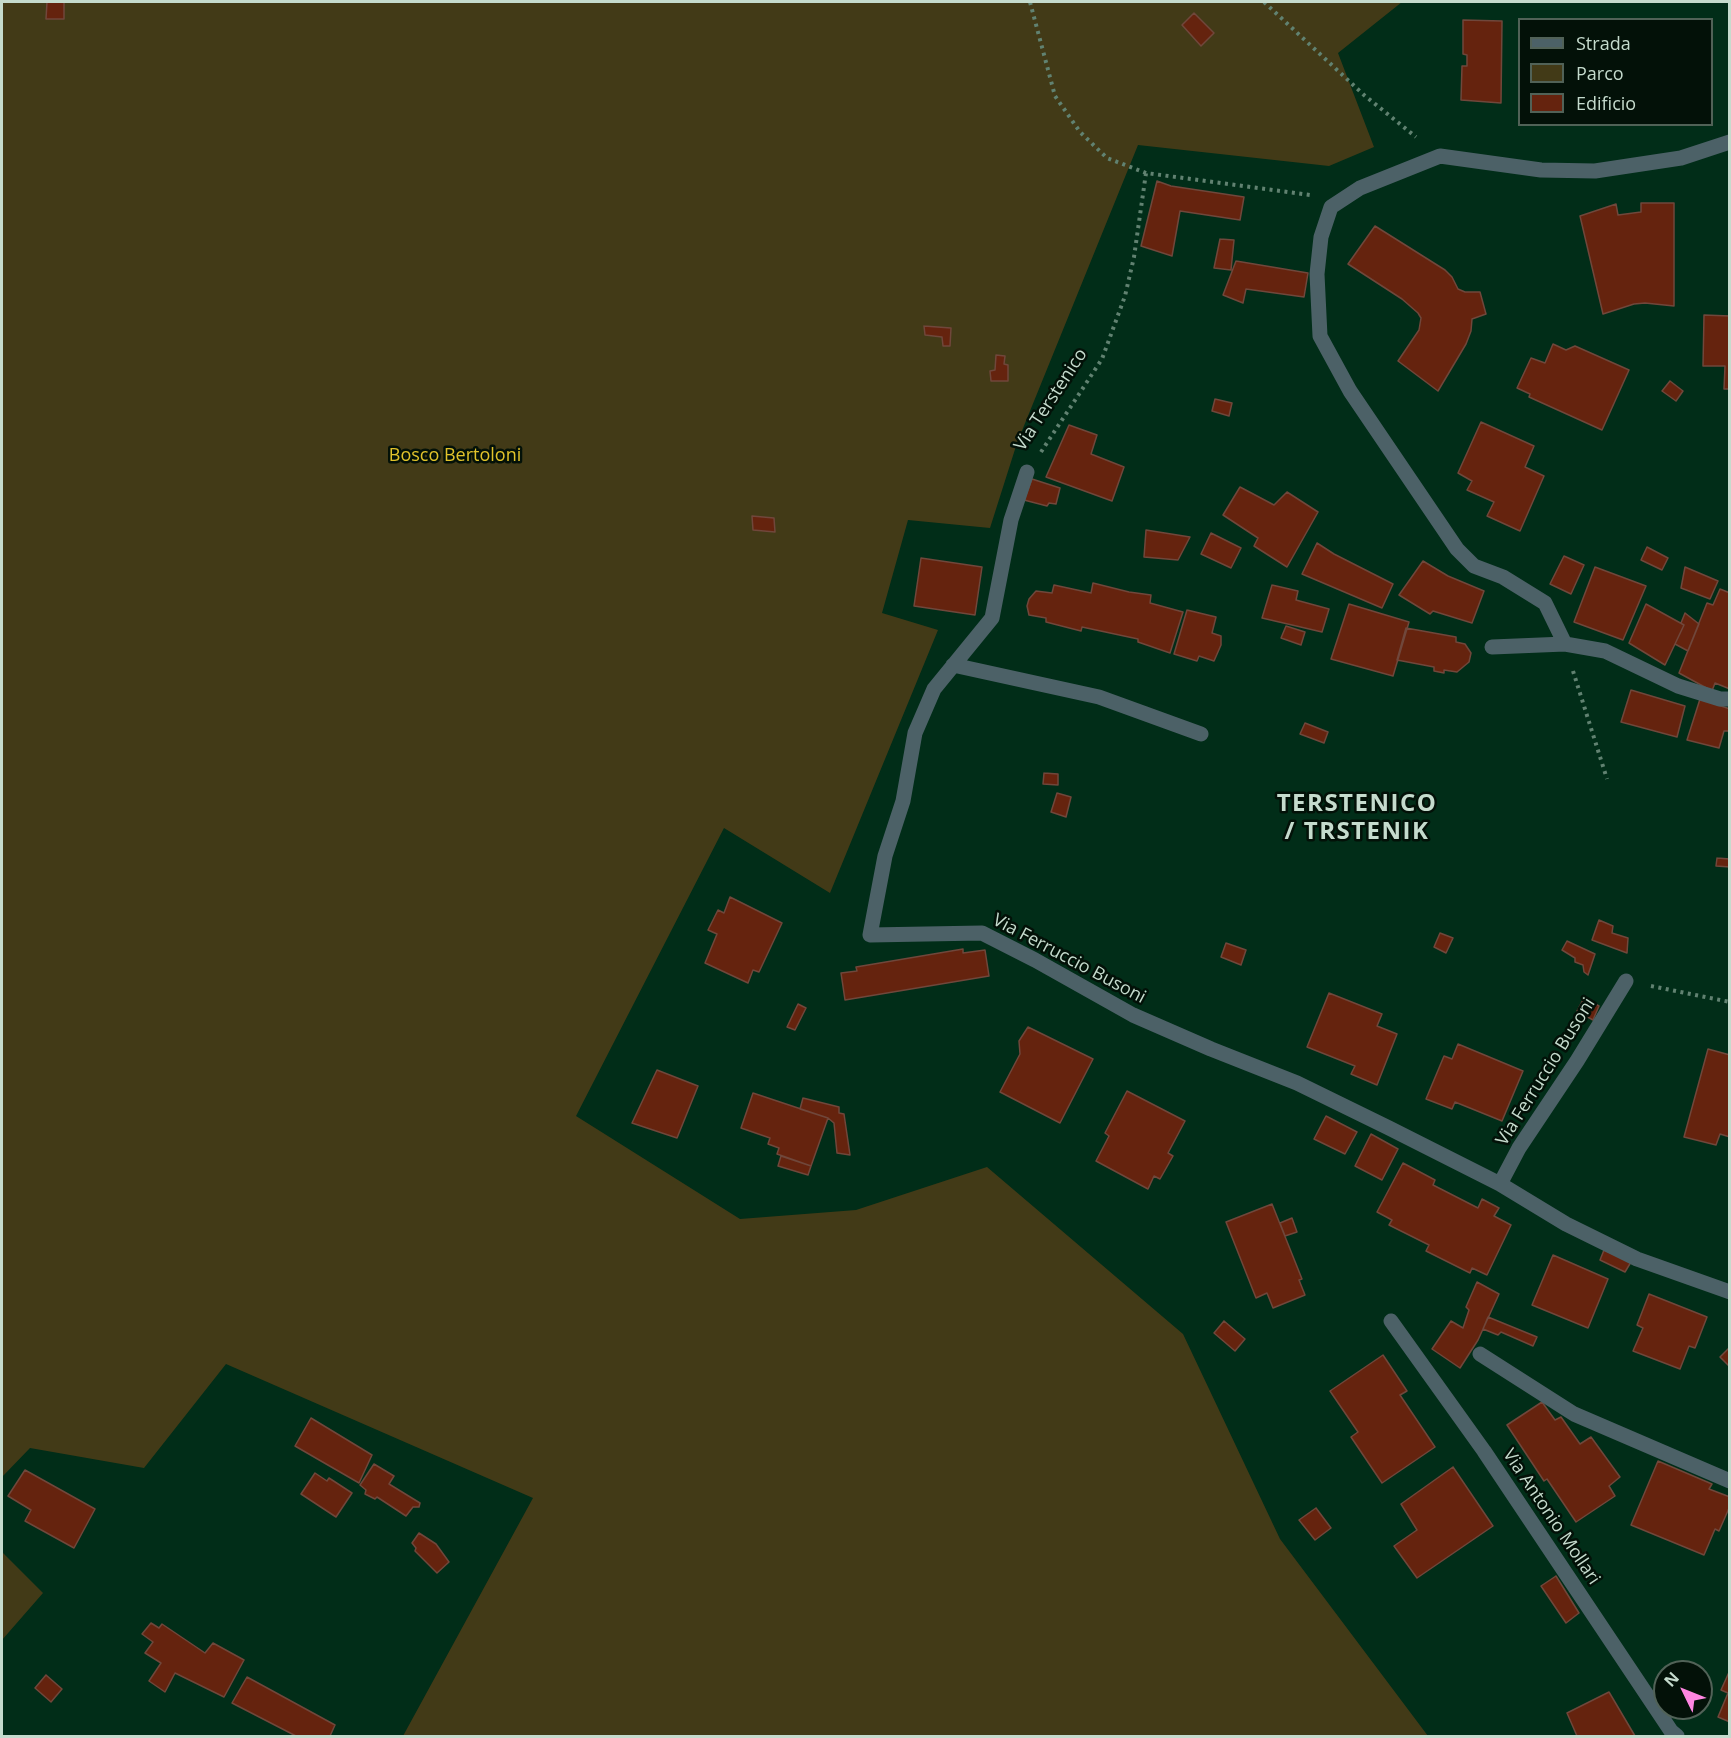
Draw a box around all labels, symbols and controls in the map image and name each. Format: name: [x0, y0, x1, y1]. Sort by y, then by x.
legend: [1518, 18, 1713, 126]
text: Strada: [1576, 31, 1631, 55]
text: Parco: [1576, 61, 1624, 85]
text: Edificio: [1576, 91, 1636, 115]
street label: Via Terstenico: [1010, 345, 1092, 455]
park label: Bosco Bertoloni: [389, 445, 521, 467]
district label: TERSTENICO / TRSTENIK: [1277, 790, 1437, 846]
street label: Via Ferruccio Busoni: [989, 910, 1149, 1008]
street label: Via Ferruccio Busoni: [1492, 994, 1600, 1150]
street label: Via Antonio Mollari: [1498, 1445, 1604, 1589]
north arrow: [1653, 1660, 1713, 1720]
text: N: [1659, 1667, 1684, 1691]

